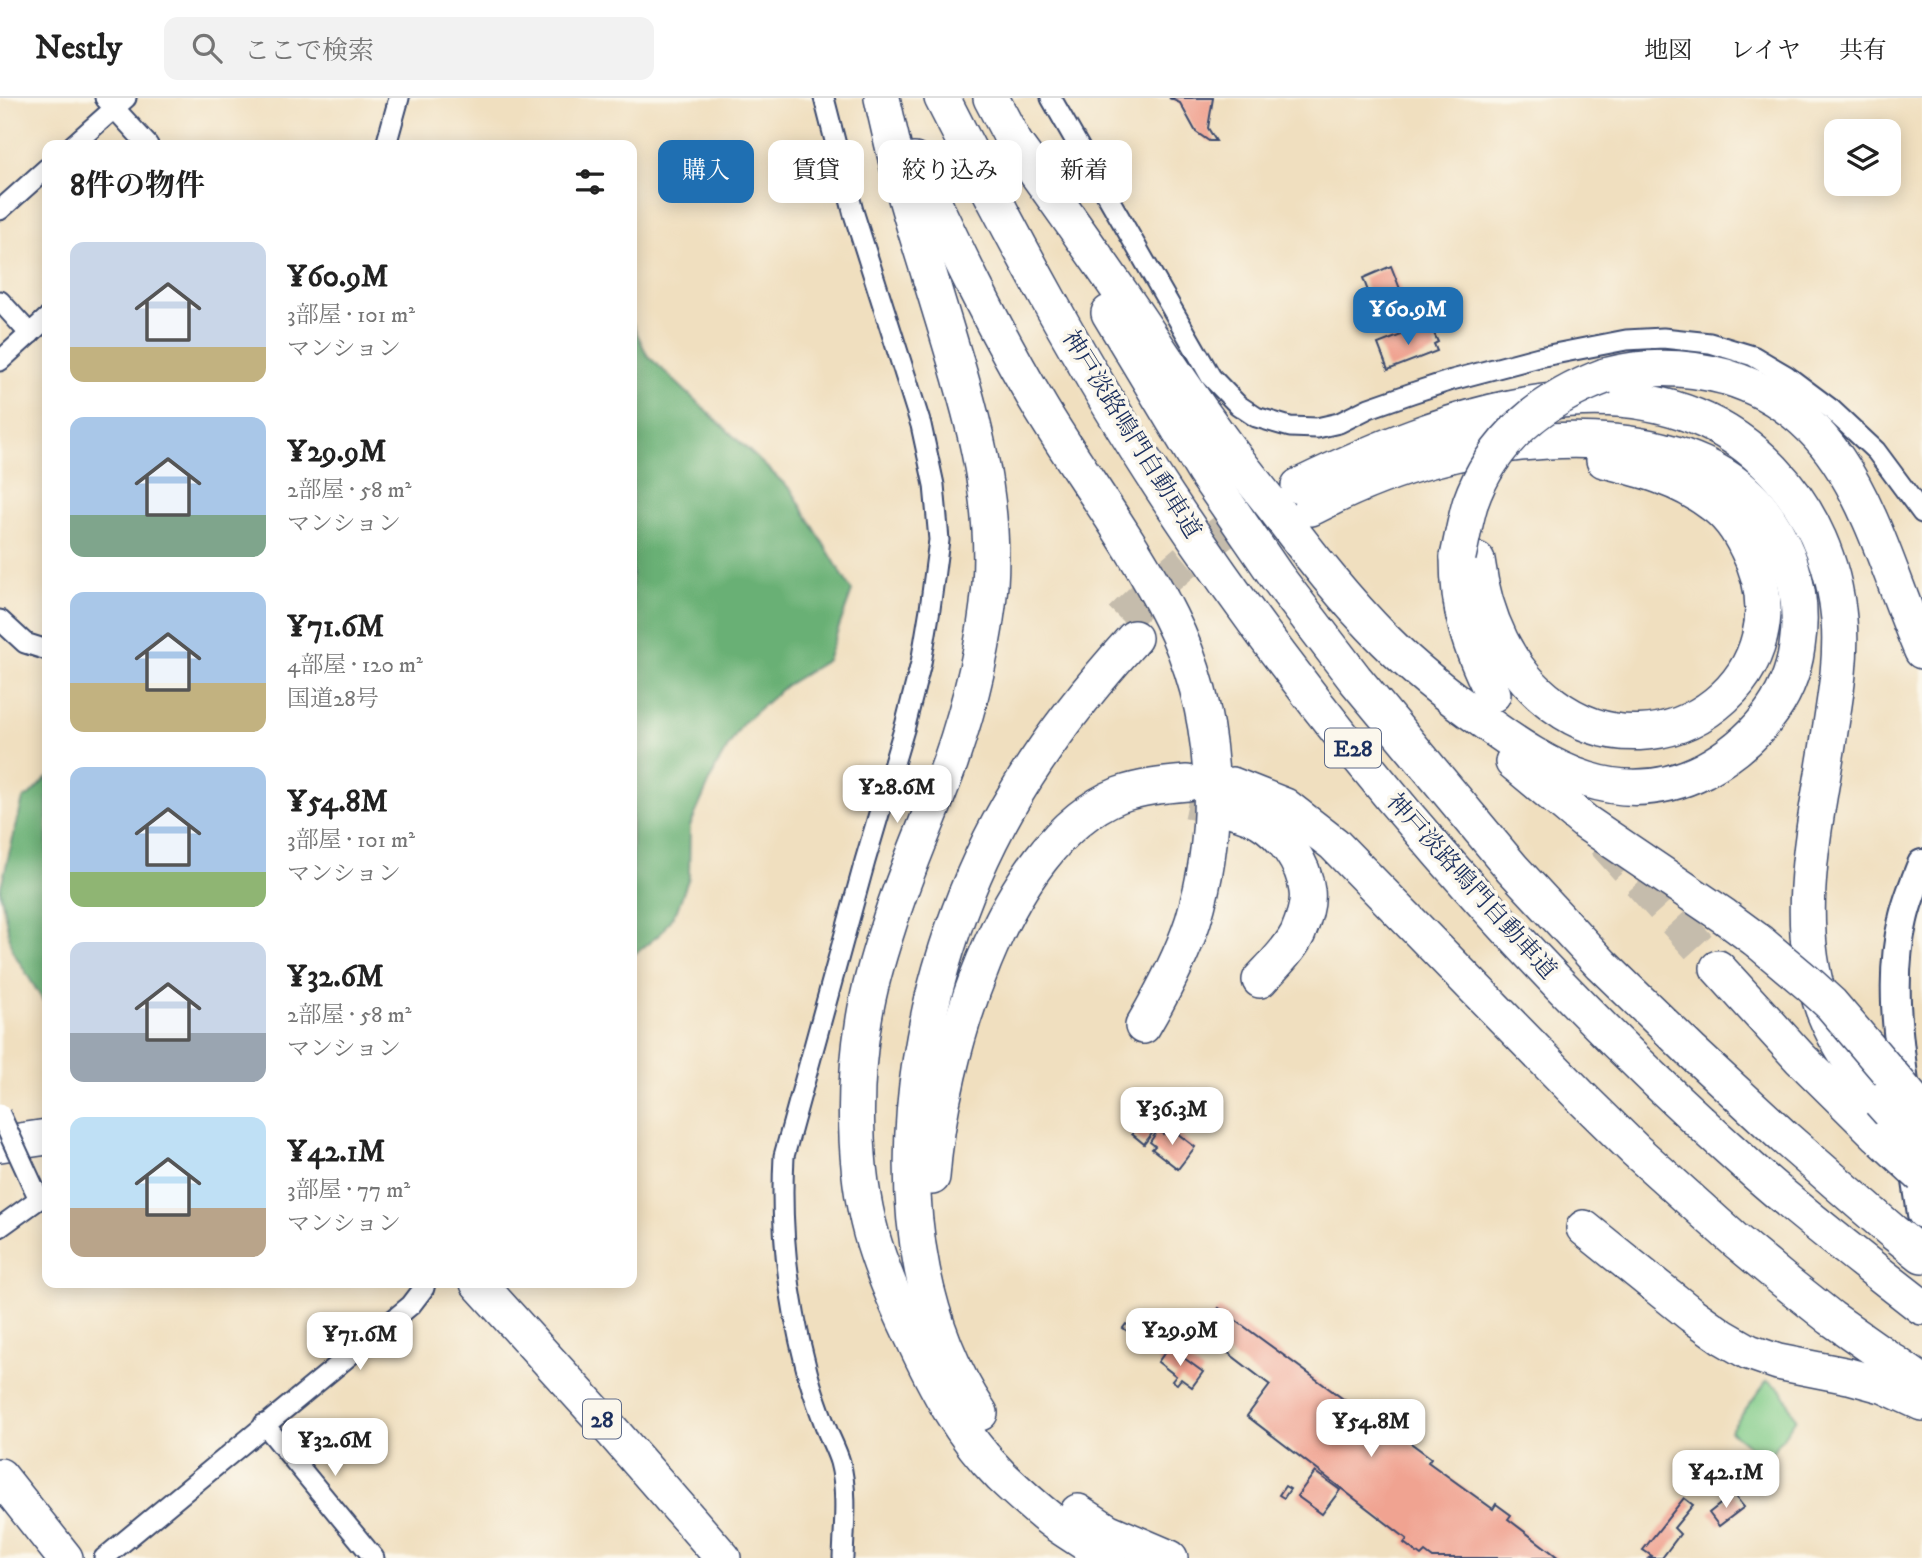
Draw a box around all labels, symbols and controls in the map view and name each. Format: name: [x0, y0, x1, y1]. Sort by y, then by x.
search box: [164, 17, 654, 80]
text: Nestly: [35, 28, 122, 69]
icon: search: [188, 29, 226, 67]
text: ここで検索: [244, 35, 374, 68]
text: 地図: [1644, 36, 1692, 66]
text: レイヤ: [1730, 36, 1801, 66]
text: 共有: [1839, 36, 1887, 66]
map controls: [1824, 119, 1901, 196]
button: layers: [1824, 119, 1901, 196]
chip: 購入: [658, 140, 754, 203]
chip: 賃貸: [768, 140, 864, 203]
chip: 絞り込み: [878, 140, 1022, 203]
chip: 新着: [1036, 140, 1132, 203]
icon: filters: [571, 163, 609, 201]
text: 8件の物件: [70, 168, 205, 205]
text: ¥60.9M: [287, 259, 388, 296]
icon: home: [126, 270, 210, 354]
pin: ¥60.9M: [1351, 288, 1465, 347]
text: ¥60.9M: [1369, 295, 1447, 324]
text: 3部屋 · 101 m²: [287, 301, 415, 330]
street label: 神戸淡路鳴門自動車道: [1055, 325, 1207, 544]
text: マンション: [287, 335, 401, 364]
text: ¥29.9M: [287, 434, 386, 471]
icon: home: [126, 445, 210, 529]
text: 2部屋 · 58 m²: [287, 476, 412, 505]
text: マンション: [287, 510, 401, 539]
text: ¥71.6M: [287, 609, 384, 646]
icon: home: [126, 620, 210, 704]
text: 4部屋 · 120 m²: [287, 651, 423, 680]
text: 国道28号: [287, 685, 379, 714]
road number: E28: [1325, 728, 1381, 768]
pin: ¥28.6M: [840, 766, 954, 825]
text: ¥28.6M: [859, 773, 935, 802]
text: ¥54.8M: [287, 784, 388, 821]
street label: 神戸淡路鳴門自動車道: [1380, 787, 1563, 986]
icon: home: [126, 795, 210, 879]
text: 3部屋 · 101 m²: [287, 826, 415, 855]
text: マンション: [287, 860, 401, 889]
text: ¥32.6M: [287, 959, 384, 996]
icon: home: [126, 970, 210, 1054]
text: 2部屋 · 58 m²: [287, 1001, 412, 1030]
text: マンション: [287, 1035, 401, 1064]
pin: ¥36.3M: [1115, 1088, 1229, 1147]
text: ¥36.3M: [1136, 1095, 1208, 1124]
text: ¥42.1M: [287, 1134, 385, 1171]
icon: home: [126, 1145, 210, 1229]
text: 3部屋 · 77 m²: [287, 1176, 410, 1205]
text: マンション: [287, 1210, 401, 1239]
pin: ¥29.9M: [1123, 1308, 1237, 1368]
pin: ¥71.6M: [303, 1312, 417, 1372]
text: ¥29.9M: [1142, 1316, 1218, 1345]
text: ¥71.6M: [323, 1320, 397, 1349]
road number: 28: [583, 1400, 621, 1438]
pin: ¥54.8M: [1314, 1400, 1428, 1459]
text: ¥54.8M: [1332, 1407, 1410, 1436]
pin: ¥32.6M: [278, 1418, 392, 1478]
text: ¥32.6M: [298, 1426, 372, 1455]
pin: ¥42.1M: [1669, 1450, 1783, 1510]
text: ¥42.1M: [1688, 1458, 1764, 1487]

